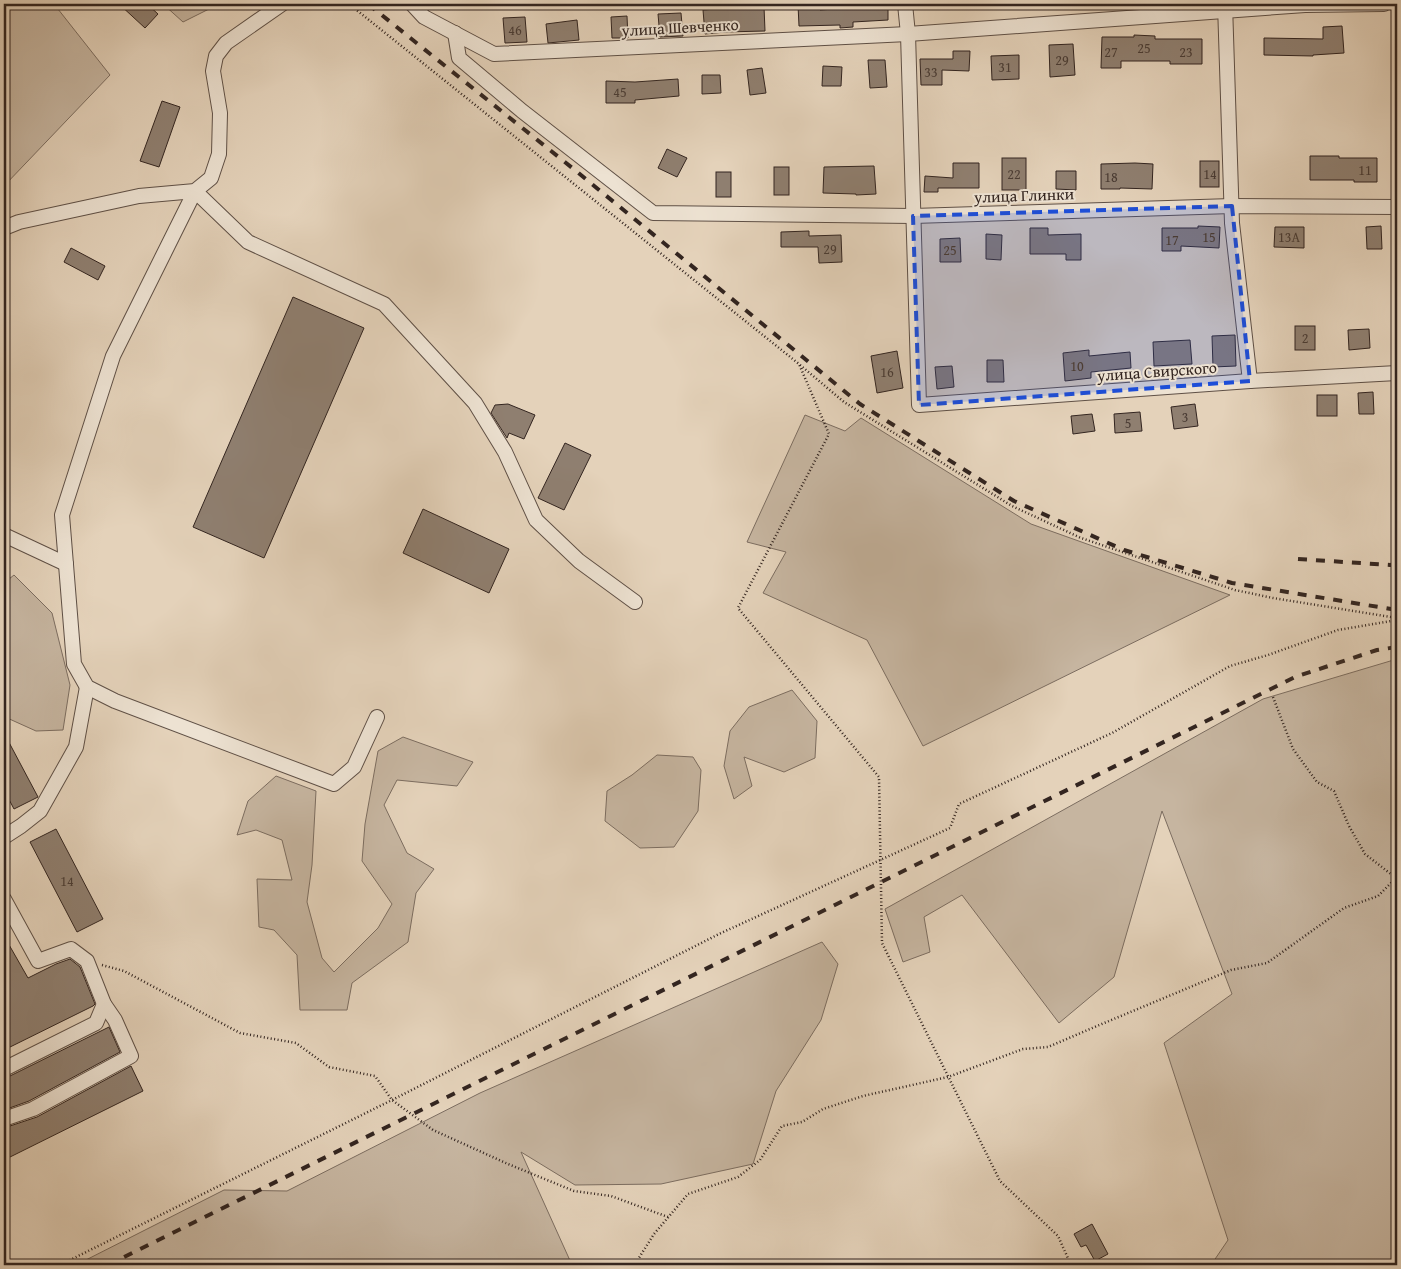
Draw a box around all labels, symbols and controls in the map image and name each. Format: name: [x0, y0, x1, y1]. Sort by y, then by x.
street label: улица Шевченко: [620, 12, 739, 42]
house number: 46: [508, 20, 522, 40]
house number: 25: [1137, 38, 1151, 58]
house number: 27: [1104, 42, 1118, 62]
house number: 23: [1179, 42, 1193, 62]
house number: 29: [1055, 50, 1069, 70]
house number: 31: [998, 57, 1012, 77]
house number: 33: [924, 62, 938, 82]
house number: 45: [613, 82, 627, 102]
house number: 11: [1358, 160, 1372, 180]
house number: 22: [1007, 164, 1021, 184]
house number: 14: [1203, 164, 1217, 184]
house number: 18: [1104, 167, 1118, 187]
street label: улица Глинки: [973, 181, 1075, 209]
house number: 15: [1202, 227, 1216, 247]
house number: 13А: [1278, 227, 1300, 247]
house number: 17: [1165, 230, 1179, 250]
house number: 29: [823, 239, 837, 259]
house number: 25: [943, 240, 957, 260]
house number: 2: [1302, 328, 1308, 348]
street label: улица Свирского: [1095, 355, 1218, 387]
house number: 10: [1070, 356, 1084, 376]
house number: 16: [880, 362, 894, 382]
house number: 3: [1182, 407, 1188, 427]
house number: 5: [1125, 413, 1131, 433]
house number: 14: [60, 871, 74, 891]

